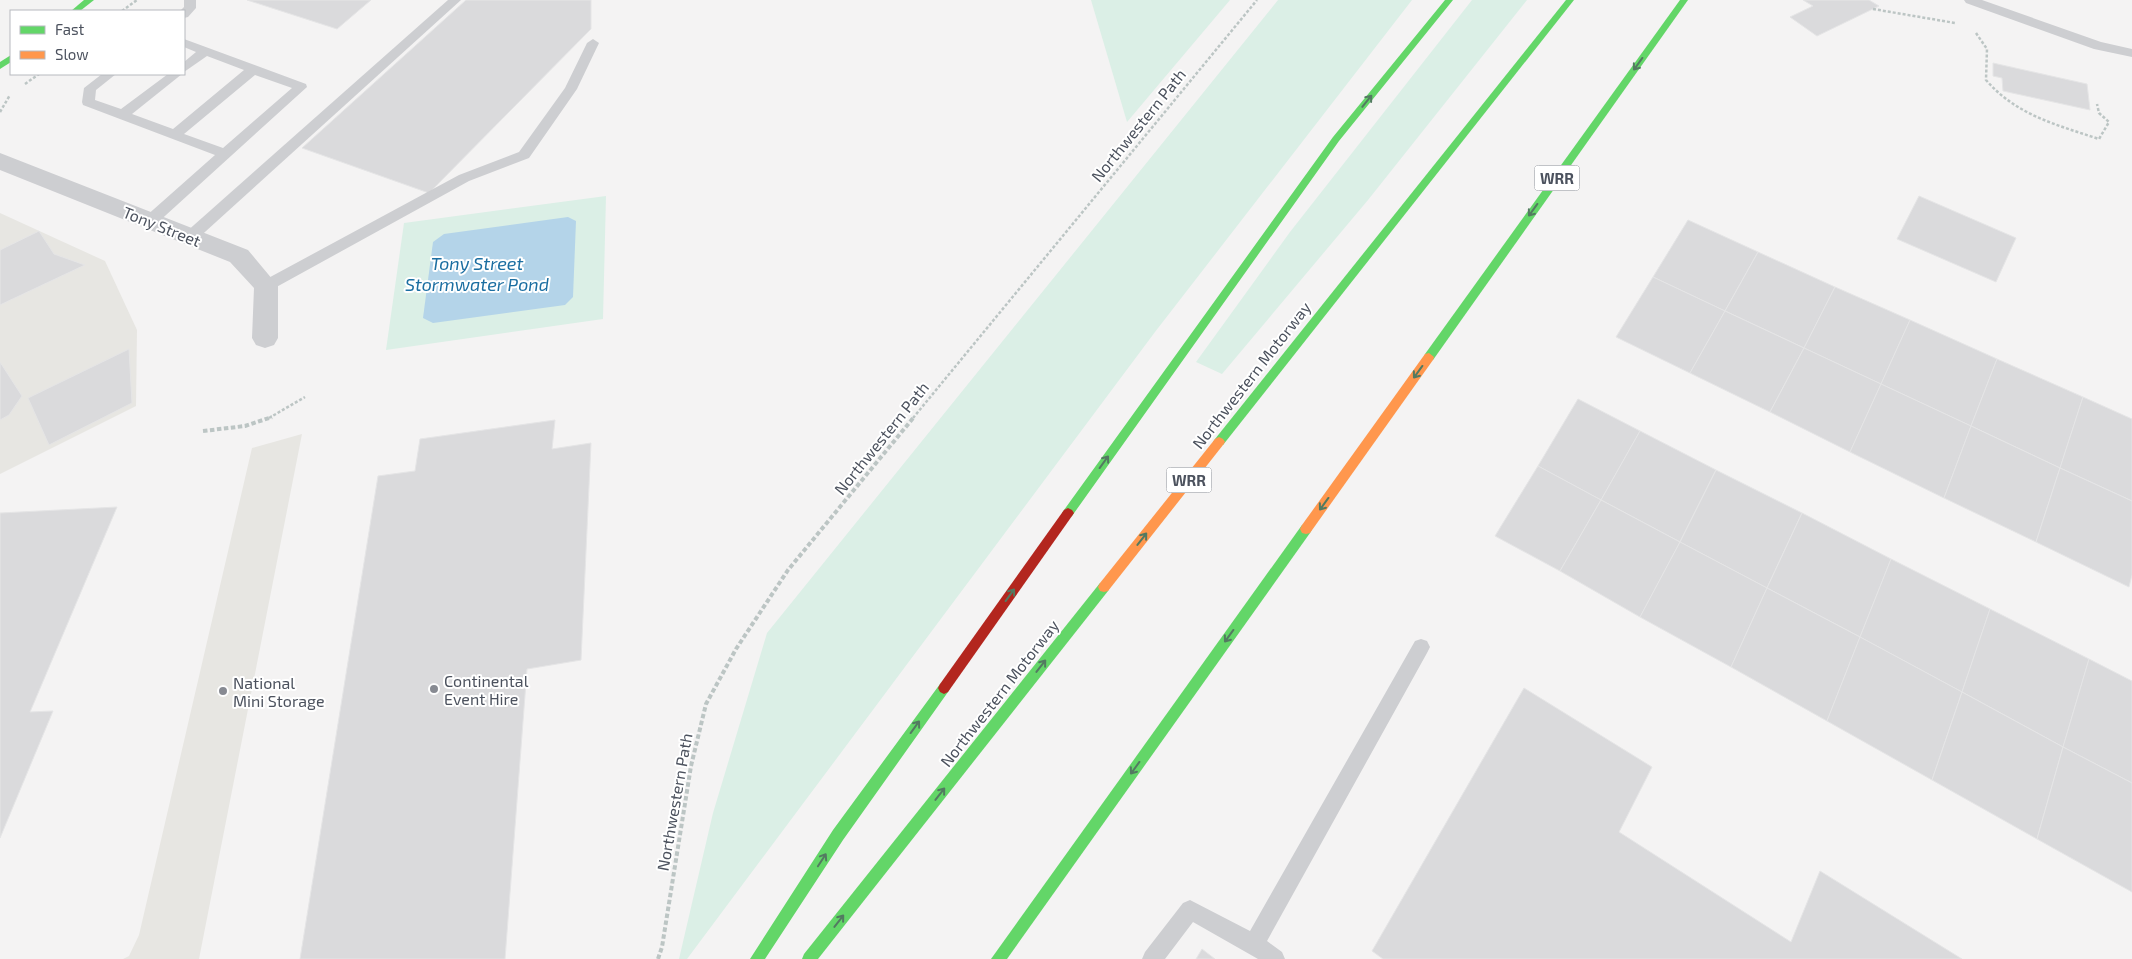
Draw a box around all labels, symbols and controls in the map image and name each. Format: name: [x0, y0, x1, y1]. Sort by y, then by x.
legend: [10, 10, 185, 75]
text: Fast: [55, 20, 85, 38]
text: Slow: [55, 45, 89, 63]
one-way arrow: [1633, 57, 1643, 71]
street label: Northwestern Path: [1087, 65, 1189, 185]
one-way arrow: [1362, 95, 1373, 108]
road number: WRR: [1534, 166, 1580, 190]
street label: Tony Street: [120, 202, 204, 250]
one-way arrow: [1528, 203, 1539, 217]
water label: Tony Street Stormwater Pond: [405, 252, 549, 295]
street label: Northwestern Motorway: [1188, 297, 1315, 452]
one-way arrow: [1413, 365, 1423, 379]
street label: Northwestern Path: [830, 378, 932, 498]
one-way arrow: [1099, 456, 1109, 470]
road number: WRR: [1166, 468, 1212, 492]
one-way arrow: [1318, 497, 1329, 510]
one-way arrow: [1137, 532, 1147, 546]
one-way arrow: [1005, 588, 1015, 602]
street label: Northwestern Motorway: [936, 615, 1063, 770]
one-way arrow: [1224, 629, 1234, 643]
one-way arrow: [1036, 659, 1046, 673]
place label: Continental Event Hire: [444, 671, 529, 708]
place label: National Mini Storage: [233, 673, 325, 710]
marker: Continental Event Hire: [428, 683, 440, 695]
marker: National Mini Storage: [217, 685, 229, 697]
one-way arrow: [910, 720, 920, 734]
street label: Northwestern Path: [653, 732, 695, 872]
one-way arrow: [1129, 761, 1140, 774]
one-way arrow: [934, 787, 945, 800]
one-way arrow: [817, 853, 827, 867]
one-way arrow: [833, 915, 844, 928]

